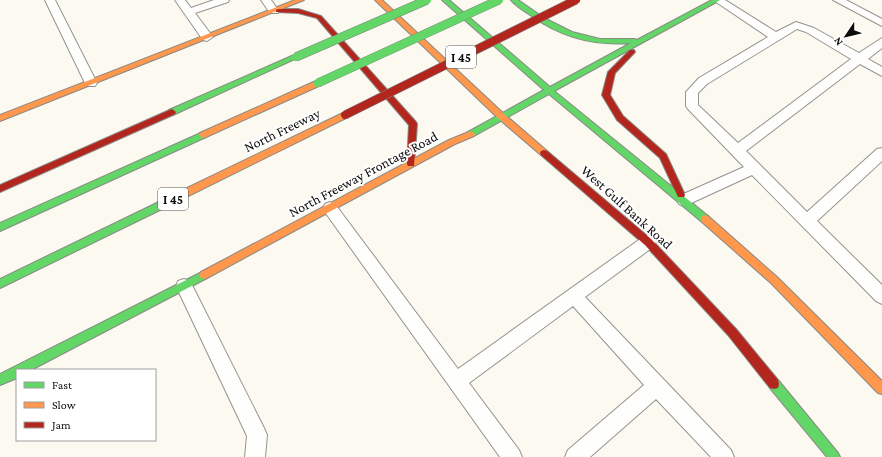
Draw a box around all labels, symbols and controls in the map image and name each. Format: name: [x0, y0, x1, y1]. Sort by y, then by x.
north arrow: [826, 16, 866, 56]
text: N: [830, 35, 845, 48]
road number: I 45: [446, 46, 476, 68]
street label: North Freeway: [241, 104, 323, 155]
street label: North Freeway Frontage Road: [286, 128, 441, 220]
street label: West Gulf Bank Road: [578, 162, 676, 253]
road number: I 45: [158, 188, 188, 210]
legend: [16, 369, 156, 441]
text: Fast: [52, 378, 73, 392]
text: Slow: [52, 398, 76, 412]
text: Jam: [51, 418, 71, 432]

